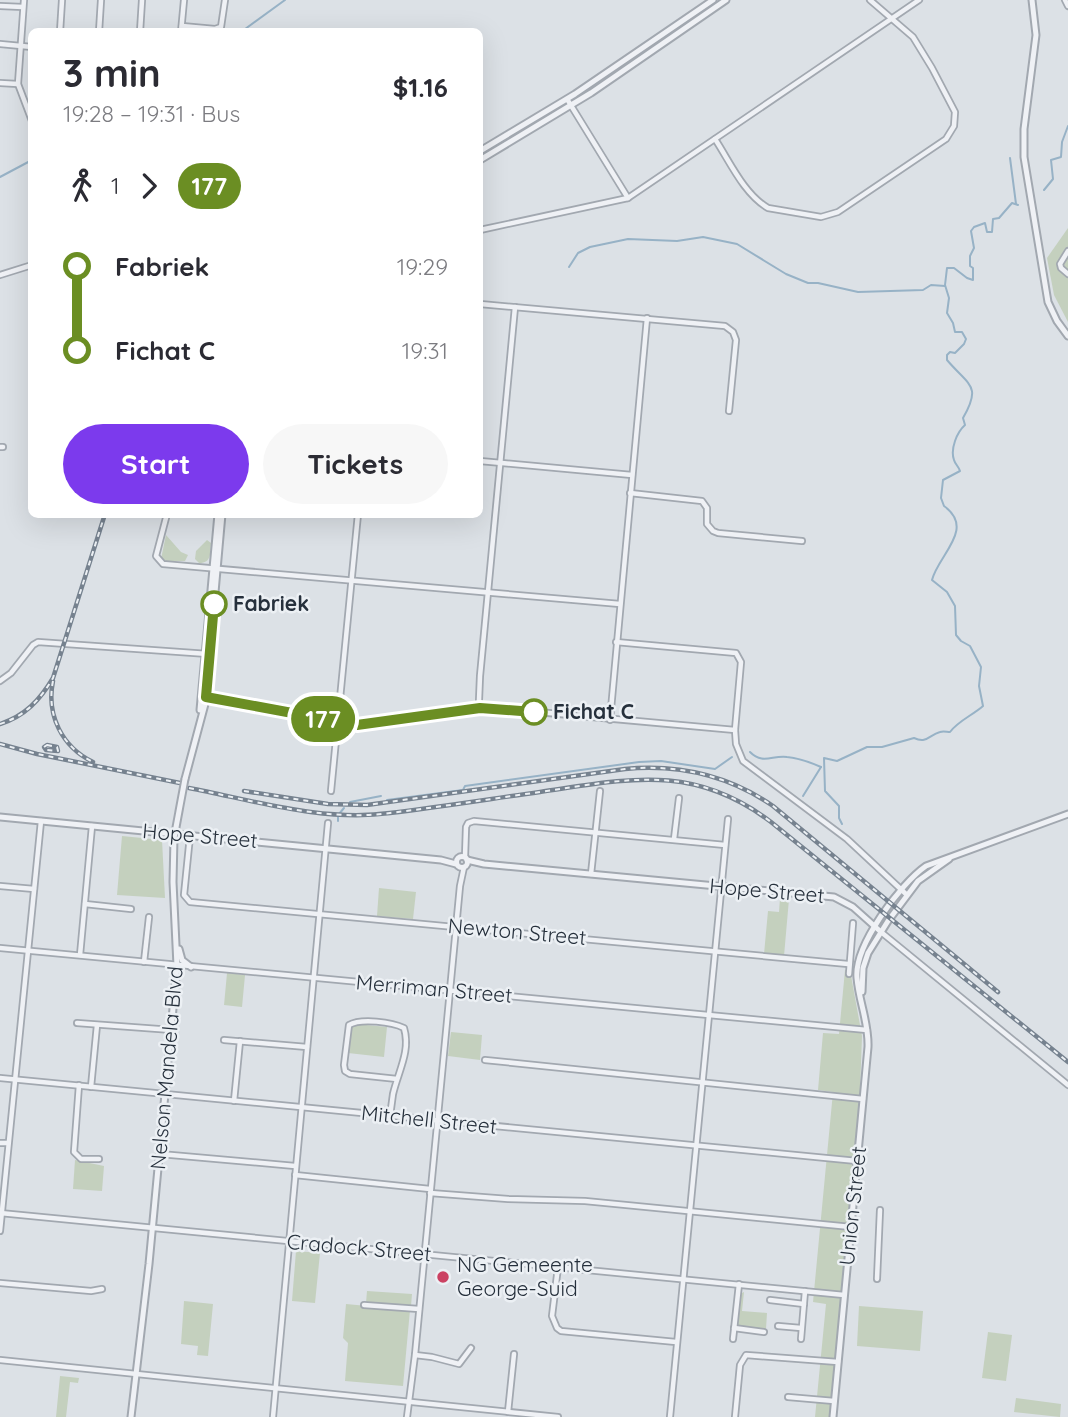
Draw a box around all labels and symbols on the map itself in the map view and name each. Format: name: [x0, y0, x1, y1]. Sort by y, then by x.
place label: Fabriek: [233, 590, 309, 616]
marker: Fabriek: [201, 591, 227, 617]
line badge: 177: [283, 696, 363, 742]
place label: Fichat C: [553, 698, 634, 724]
marker: Fichat C: [521, 699, 547, 725]
street label: Hope Street: [141, 817, 259, 853]
street label: Hope Street: [708, 872, 826, 908]
street label: Newton Street: [447, 912, 587, 950]
street label: Nelson Mandela Blvd: [144, 965, 188, 1171]
street label: Merriman Street: [355, 968, 513, 1008]
street label: Mitchell Street: [360, 1099, 498, 1139]
street label: Union Street: [833, 1145, 871, 1267]
street label: Cradock Street: [286, 1228, 432, 1266]
place label: NG Gemeente George-Suid: [457, 1251, 593, 1301]
marker: NG Gemeente George-Suid: [435, 1269, 451, 1285]

